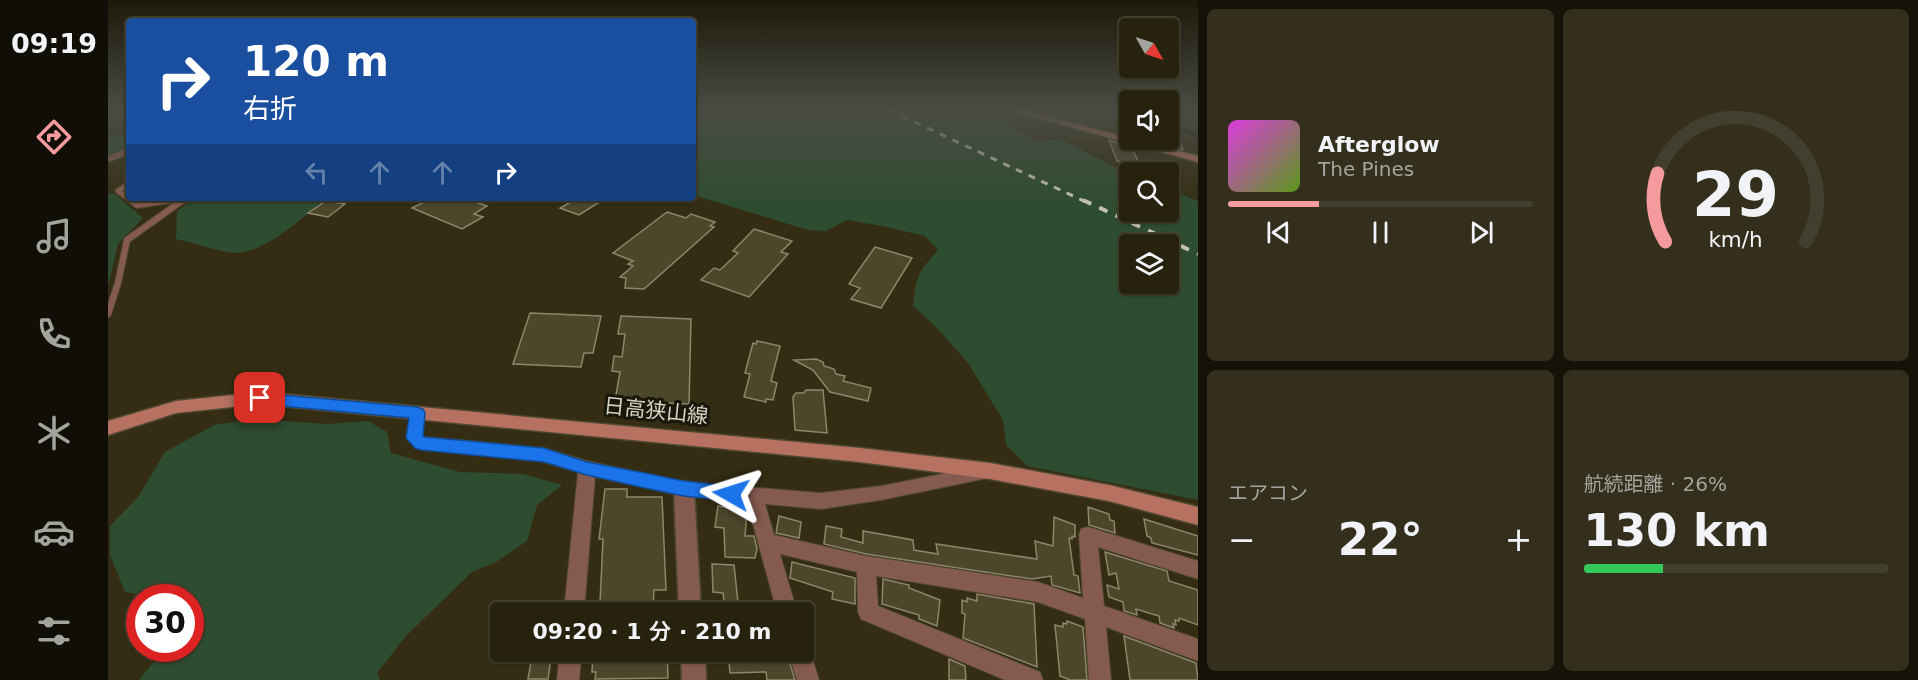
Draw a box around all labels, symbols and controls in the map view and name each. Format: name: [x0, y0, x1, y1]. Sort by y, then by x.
north arrow: [1119, 18, 1179, 78]
map controls: [1119, 18, 1179, 294]
text: 09:19: [11, 28, 97, 59]
text: 120 m: [243, 37, 389, 86]
icon: right: [144, 42, 222, 120]
button: sound: [1119, 90, 1179, 150]
text: 右折: [243, 93, 297, 124]
icon: directions: [33, 116, 75, 158]
text: Afterglow: [1318, 132, 1440, 157]
icon: left: [300, 156, 333, 189]
icon: ahead: [363, 156, 396, 189]
icon: ahead: [426, 156, 459, 189]
icon: right: [489, 156, 522, 189]
text: The Pines: [1318, 157, 1414, 181]
text: 29: [1692, 158, 1779, 231]
button: search: [1119, 162, 1179, 222]
icon: music: [33, 215, 75, 257]
icon: previous: [1262, 216, 1295, 249]
icon: pause: [1364, 216, 1397, 249]
icon: next: [1465, 216, 1498, 249]
text: km/h: [1709, 227, 1763, 252]
button: layers: [1119, 234, 1179, 294]
icon: phone: [33, 313, 75, 355]
pin: [234, 372, 285, 423]
icon: arrive: [243, 381, 276, 414]
street label: 日高狭山線: [603, 394, 709, 428]
icon: climate: [33, 412, 75, 454]
position arrow: [699, 462, 763, 526]
text: 航続距離 · 26%: [1584, 472, 1727, 496]
text: エアコン: [1228, 481, 1308, 505]
text: 130 km: [1584, 504, 1770, 557]
icon: car: [33, 511, 75, 553]
text: 22°: [1338, 513, 1423, 566]
text: −: [1228, 520, 1256, 559]
text: +: [1505, 520, 1533, 559]
speed limit sign: 30: [126, 584, 204, 662]
icon: filters: [33, 610, 75, 652]
text: 09:20 · 1 分 · 210 m: [533, 619, 771, 644]

